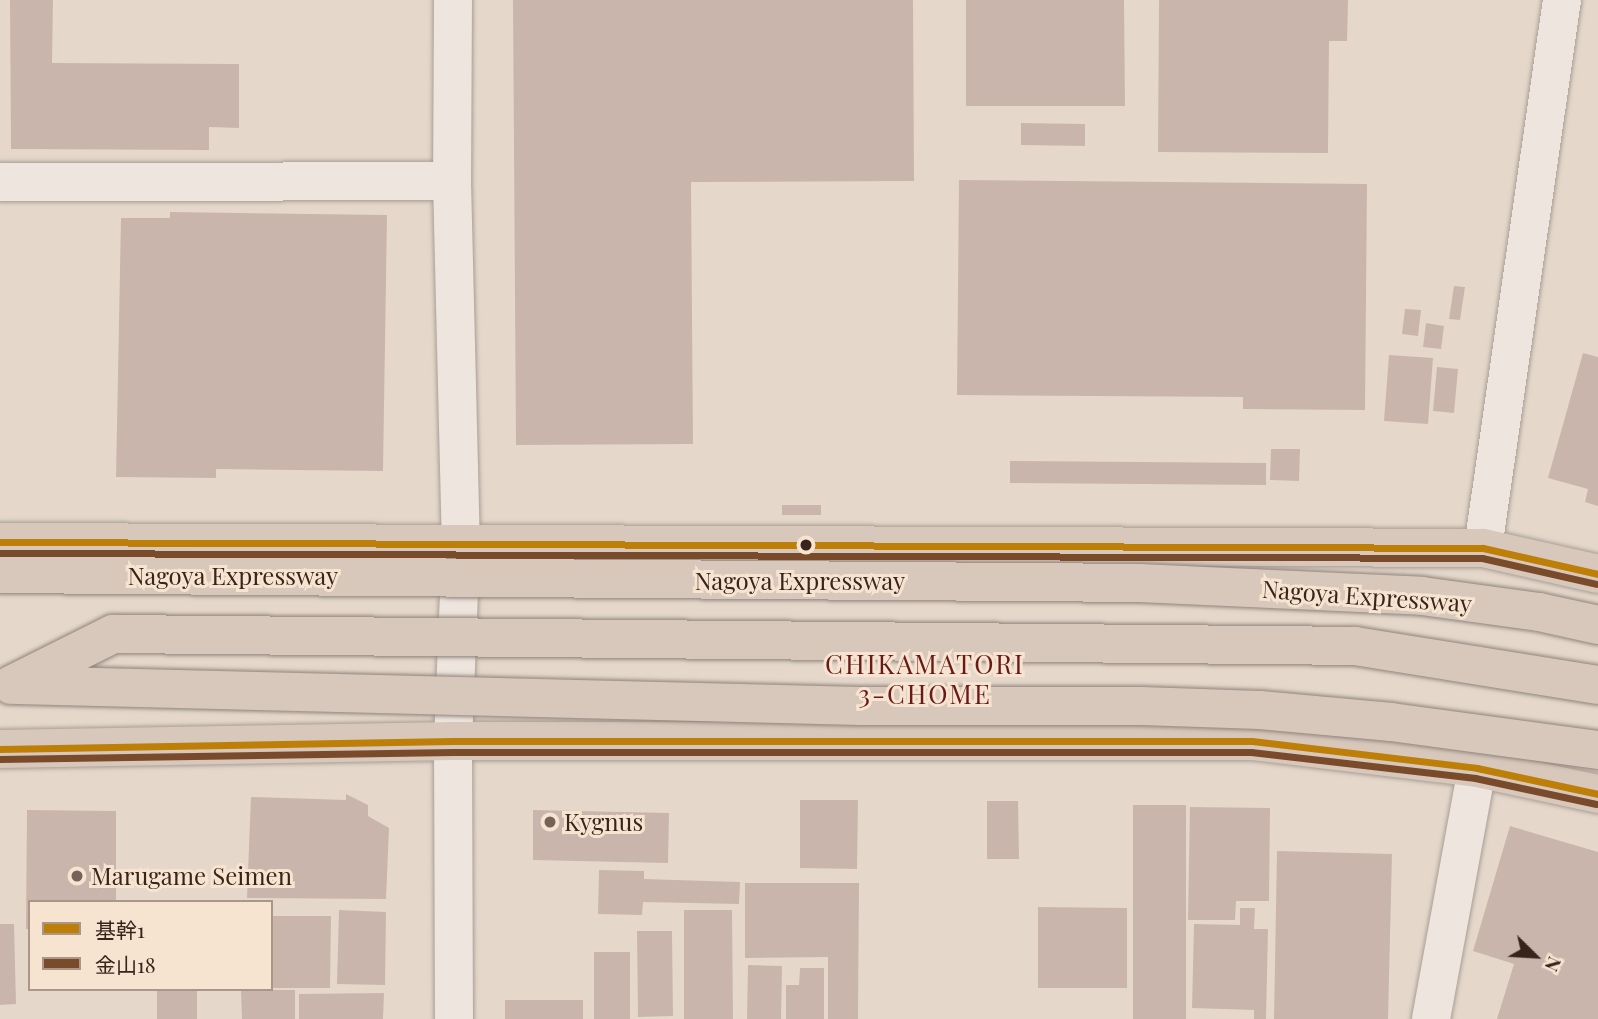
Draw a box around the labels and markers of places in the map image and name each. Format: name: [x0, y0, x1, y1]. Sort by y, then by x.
unlabelled marker: [799, 538, 813, 552]
place label: Kygnus: [564, 808, 643, 836]
marker: Kygnus: [542, 814, 558, 830]
place label: Marugame Seimen: [91, 862, 292, 890]
marker: Marugame Seimen: [69, 868, 85, 884]

